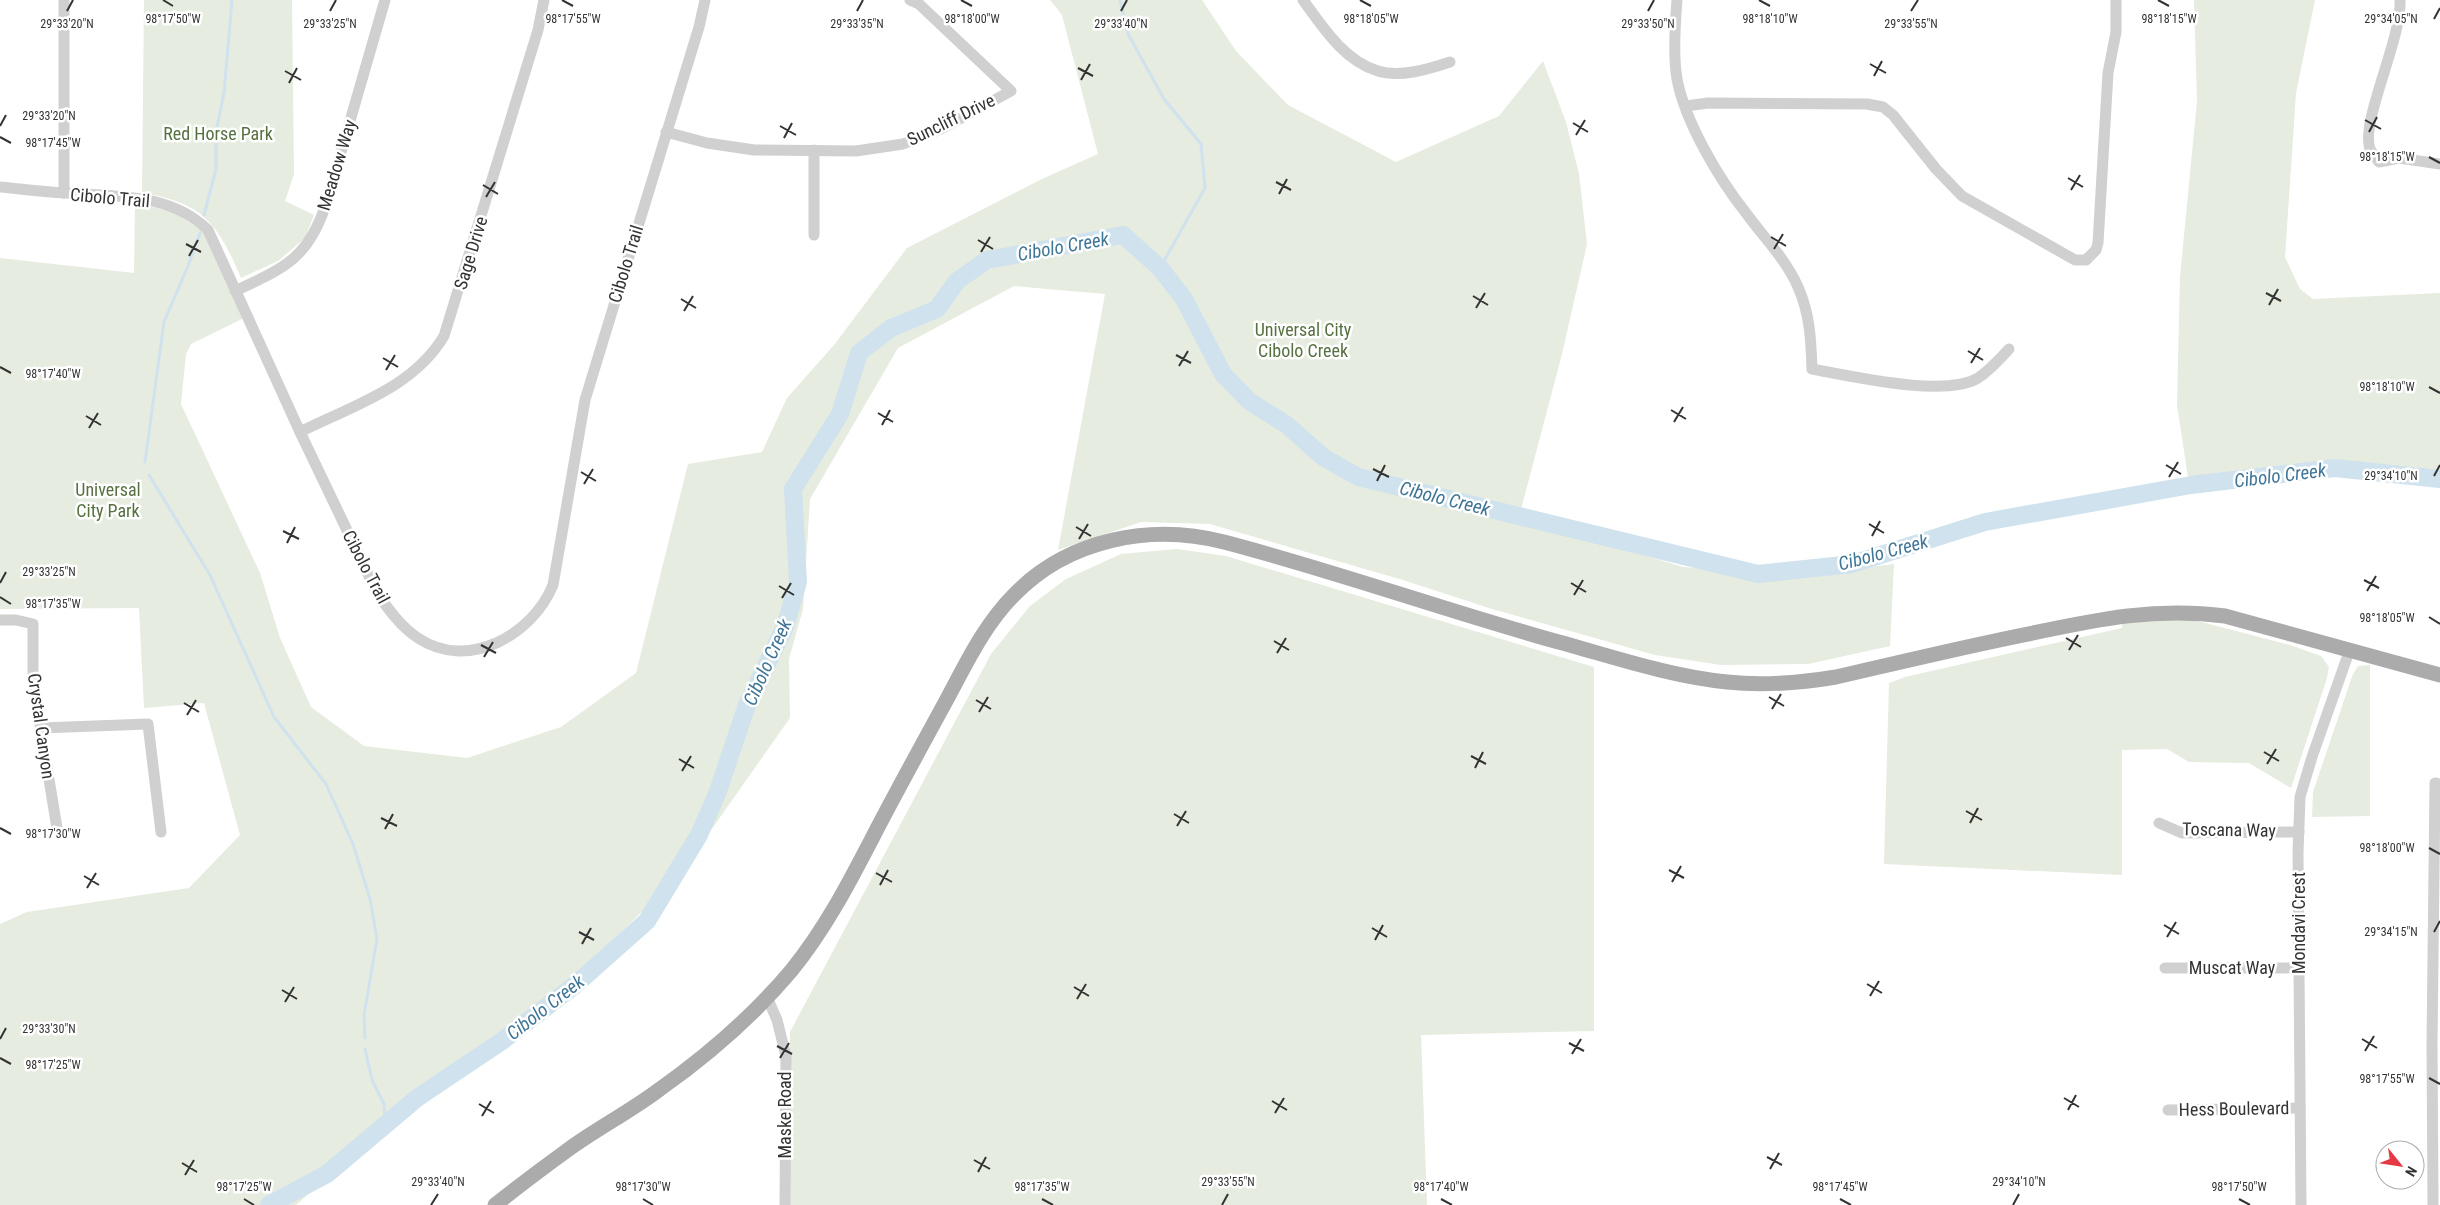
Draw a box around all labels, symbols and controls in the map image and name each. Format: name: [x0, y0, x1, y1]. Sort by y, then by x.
text: 98°17'50"W: [145, 12, 201, 26]
text: 98°17'55"W: [545, 12, 601, 26]
text: 98°18'00"W: [944, 12, 1000, 26]
text: 98°18'05"W: [1343, 12, 1399, 26]
text: 98°18'10"W: [1742, 12, 1798, 26]
text: 98°18'15"W: [2141, 12, 2197, 26]
text: 29°34'05"N: [2364, 12, 2418, 26]
text: 29°33'20"N: [40, 17, 94, 31]
text: 29°33'25"N: [303, 17, 357, 31]
text: 29°33'35"N: [830, 17, 884, 31]
text: 29°33'40"N: [1094, 17, 1148, 31]
text: 29°33'50"N: [1621, 17, 1675, 31]
text: 29°33'55"N: [1884, 17, 1938, 31]
street label: Suncliff Drive: [904, 89, 998, 150]
text: 29°33'20"N: [22, 109, 76, 123]
street label: Meadow Way: [313, 116, 360, 213]
park label: Red Horse Park: [163, 123, 273, 144]
text: 98°17'45"W: [25, 136, 81, 150]
text: 98°18'15"W: [2359, 150, 2415, 164]
street label: Cibolo Trail: [69, 184, 151, 211]
street label: Sage Drive: [449, 214, 492, 292]
street label: Cibolo Trail: [604, 223, 647, 305]
water label: Cibolo Creek: [1016, 227, 1111, 266]
park label: Universal City Cibolo Creek: [1255, 319, 1352, 361]
text: 98°17'40"W: [25, 367, 81, 381]
text: 98°18'10"W: [2359, 380, 2415, 394]
water label: Cibolo Creek: [2233, 458, 2328, 493]
text: 29°34'10"N: [2364, 469, 2418, 483]
water label: Cibolo Creek: [1397, 476, 1493, 521]
park label: Universal City Park: [75, 479, 141, 521]
street label: Cibolo Trail: [338, 527, 394, 607]
water label: Cibolo Creek: [1836, 529, 1931, 576]
text: 29°33'25"N: [22, 565, 76, 579]
text: 98°17'35"W: [25, 597, 81, 611]
text: 98°18'05"W: [2359, 611, 2415, 625]
water label: Cibolo Creek: [738, 615, 797, 709]
street label: Crystal Canyon: [24, 672, 59, 780]
street label: Toscana Way: [2182, 818, 2276, 841]
text: 98°17'30"W: [25, 827, 81, 841]
text: 98°18'00"W: [2359, 841, 2415, 855]
street label: Mondavi Crest: [2288, 872, 2309, 974]
text: 29°34'15"N: [2364, 925, 2418, 939]
street label: Muscat Way: [2189, 957, 2276, 978]
water label: Cibolo Creek: [502, 970, 589, 1045]
text: 29°33'30"N: [22, 1022, 76, 1036]
text: 98°17'25"W: [25, 1058, 81, 1072]
street label: Maske Road: [774, 1071, 795, 1159]
text: 98°17'55"W: [2359, 1072, 2415, 1086]
street label: Hess Boulevard: [2179, 1097, 2289, 1120]
north arrow: [2375, 1140, 2425, 1190]
text: N: [2402, 1164, 2420, 1179]
text: 29°33'40"N: [411, 1175, 465, 1189]
text: 29°33'55"N: [1201, 1175, 1255, 1189]
text: 29°34'10"N: [1992, 1175, 2046, 1189]
text: 98°17'25"W: [216, 1180, 272, 1194]
text: 98°17'30"W: [615, 1180, 671, 1194]
text: 98°17'35"W: [1014, 1180, 1070, 1194]
text: 98°17'40"W: [1413, 1180, 1469, 1194]
text: 98°17'45"W: [1812, 1180, 1868, 1194]
text: 98°17'50"W: [2211, 1180, 2267, 1194]

